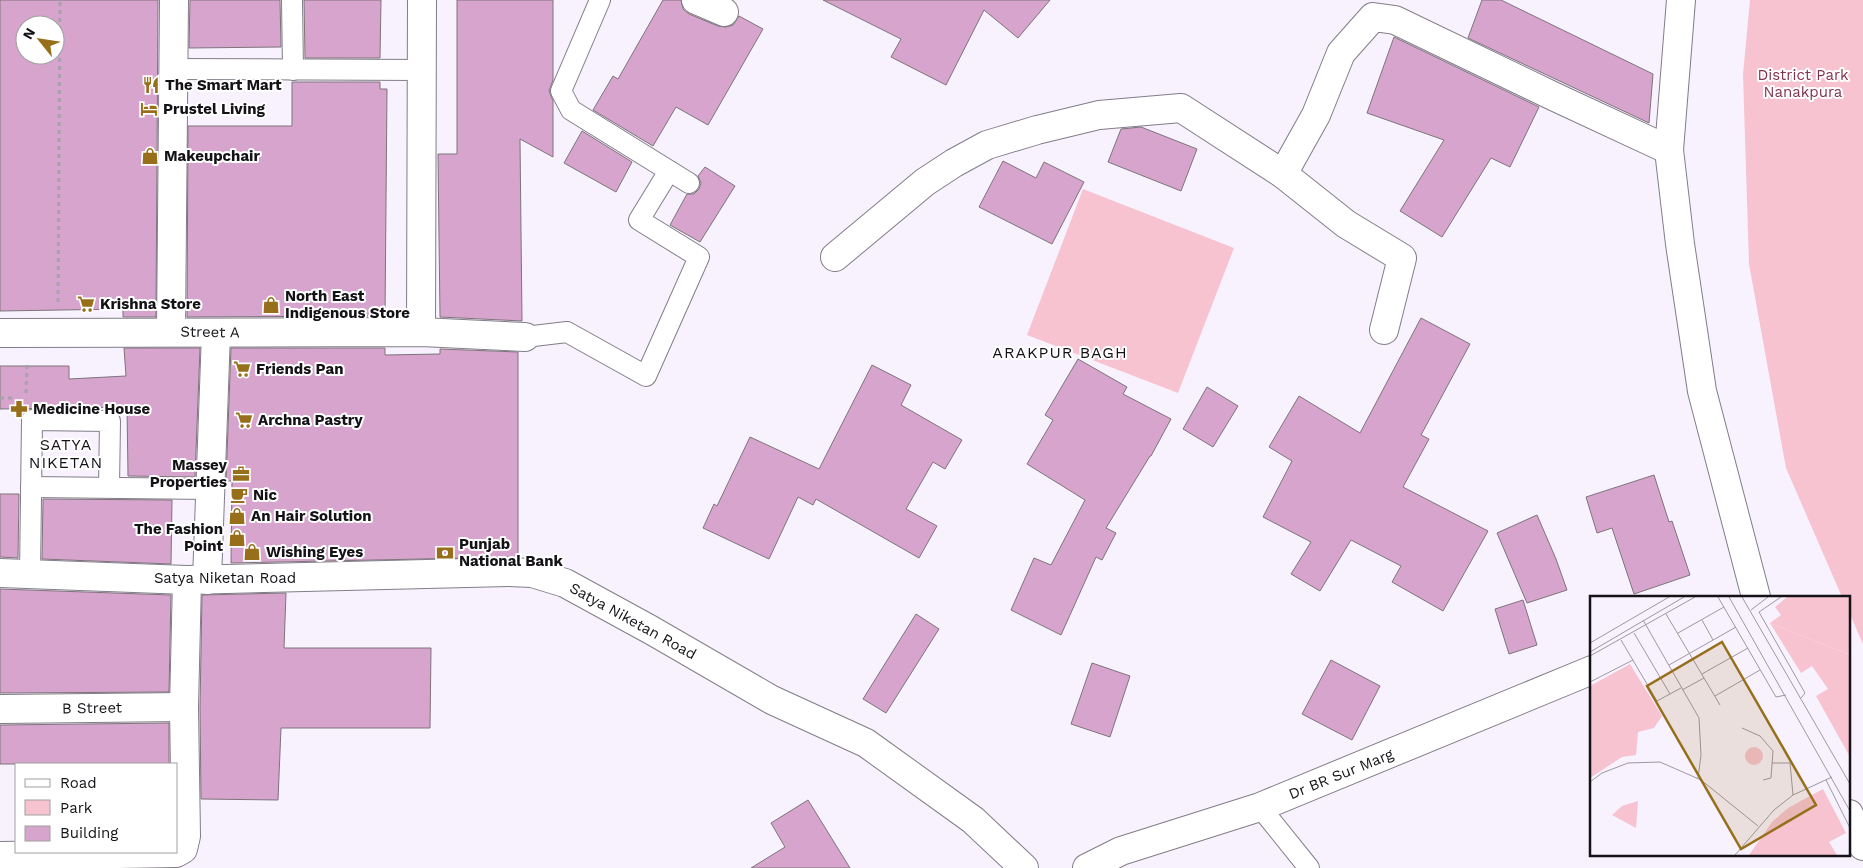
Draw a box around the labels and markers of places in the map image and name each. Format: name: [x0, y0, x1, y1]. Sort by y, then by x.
restaurant icon: The Smart Mart: [141, 75, 161, 95]
place label: The Smart Mart: [165, 76, 282, 94]
hotel icon: Prustel Living: [139, 99, 159, 119]
place label: Prustel Living: [163, 100, 265, 118]
shop icon: Makeupchair: [140, 146, 160, 166]
place label: Makeupchair: [164, 147, 260, 165]
place label: North East Indigenous Store: [285, 287, 410, 322]
supermarket icon: Krishna Store: [76, 294, 96, 314]
place label: Krishna Store: [100, 295, 201, 313]
shop icon: North East Indigenous Store: [261, 295, 281, 315]
supermarket icon: Friends Pan: [232, 359, 252, 379]
place label: Friends Pan: [256, 360, 343, 378]
pharmacy icon: Medicine House: [9, 399, 29, 419]
place label: Medicine House: [33, 400, 151, 418]
supermarket icon: Archna Pastry: [234, 410, 254, 430]
place label: Archna Pastry: [258, 411, 363, 429]
place label: Massey Properties: [150, 456, 228, 491]
office icon: Massey Properties: [231, 464, 251, 484]
cafe icon: Nic: [229, 485, 249, 505]
place label: Nic: [253, 486, 277, 504]
shop icon: An Hair Solution: [227, 506, 247, 526]
place label: An Hair Solution: [251, 507, 371, 525]
place label: The Fashion Point: [134, 520, 223, 555]
shop icon: The Fashion Point: [227, 528, 247, 548]
place label: Punjab National Bank: [459, 535, 564, 570]
shop icon: Wishing Eyes: [242, 542, 262, 562]
place label: Wishing Eyes: [266, 543, 363, 561]
bank icon: Punjab National Bank: [435, 543, 455, 563]

